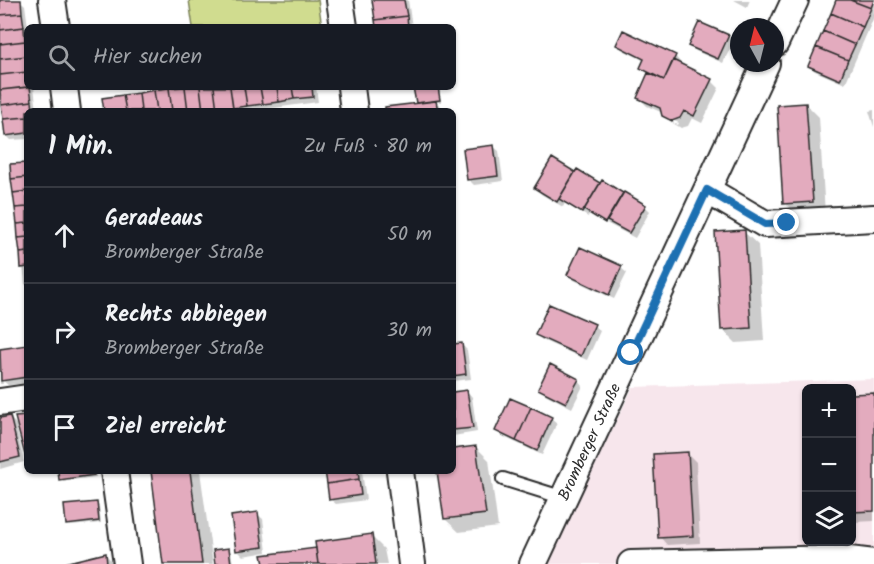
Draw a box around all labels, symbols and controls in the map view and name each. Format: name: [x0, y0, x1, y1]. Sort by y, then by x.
north arrow: [730, 18, 784, 72]
search box: [24, 24, 456, 90]
text: Hier suchen: [93, 40, 202, 75]
icon: search: [45, 41, 78, 74]
text: 1 Min.: [48, 126, 113, 168]
text: Zu Fuß · 80 m: [303, 131, 432, 163]
text: Geradeaus: [105, 202, 203, 237]
route end: [773, 209, 799, 235]
icon: ahead: [48, 219, 81, 252]
text: 50 m: [387, 219, 432, 251]
text: Bromberger Straße: [105, 237, 264, 269]
text: Rechts abbiegen: [105, 298, 267, 333]
icon: right: [48, 315, 81, 348]
text: 30 m: [387, 315, 432, 347]
text: Bromberger Straße: [105, 333, 264, 365]
route start: [617, 339, 643, 365]
street label: Bromberger Straße: [552, 379, 628, 505]
map controls: [802, 384, 856, 546]
button: +: [802, 384, 856, 438]
text: Ziel erreicht: [105, 410, 226, 445]
icon: arrive: [48, 411, 81, 444]
button: −: [802, 438, 856, 492]
button: layers: [802, 492, 856, 546]

